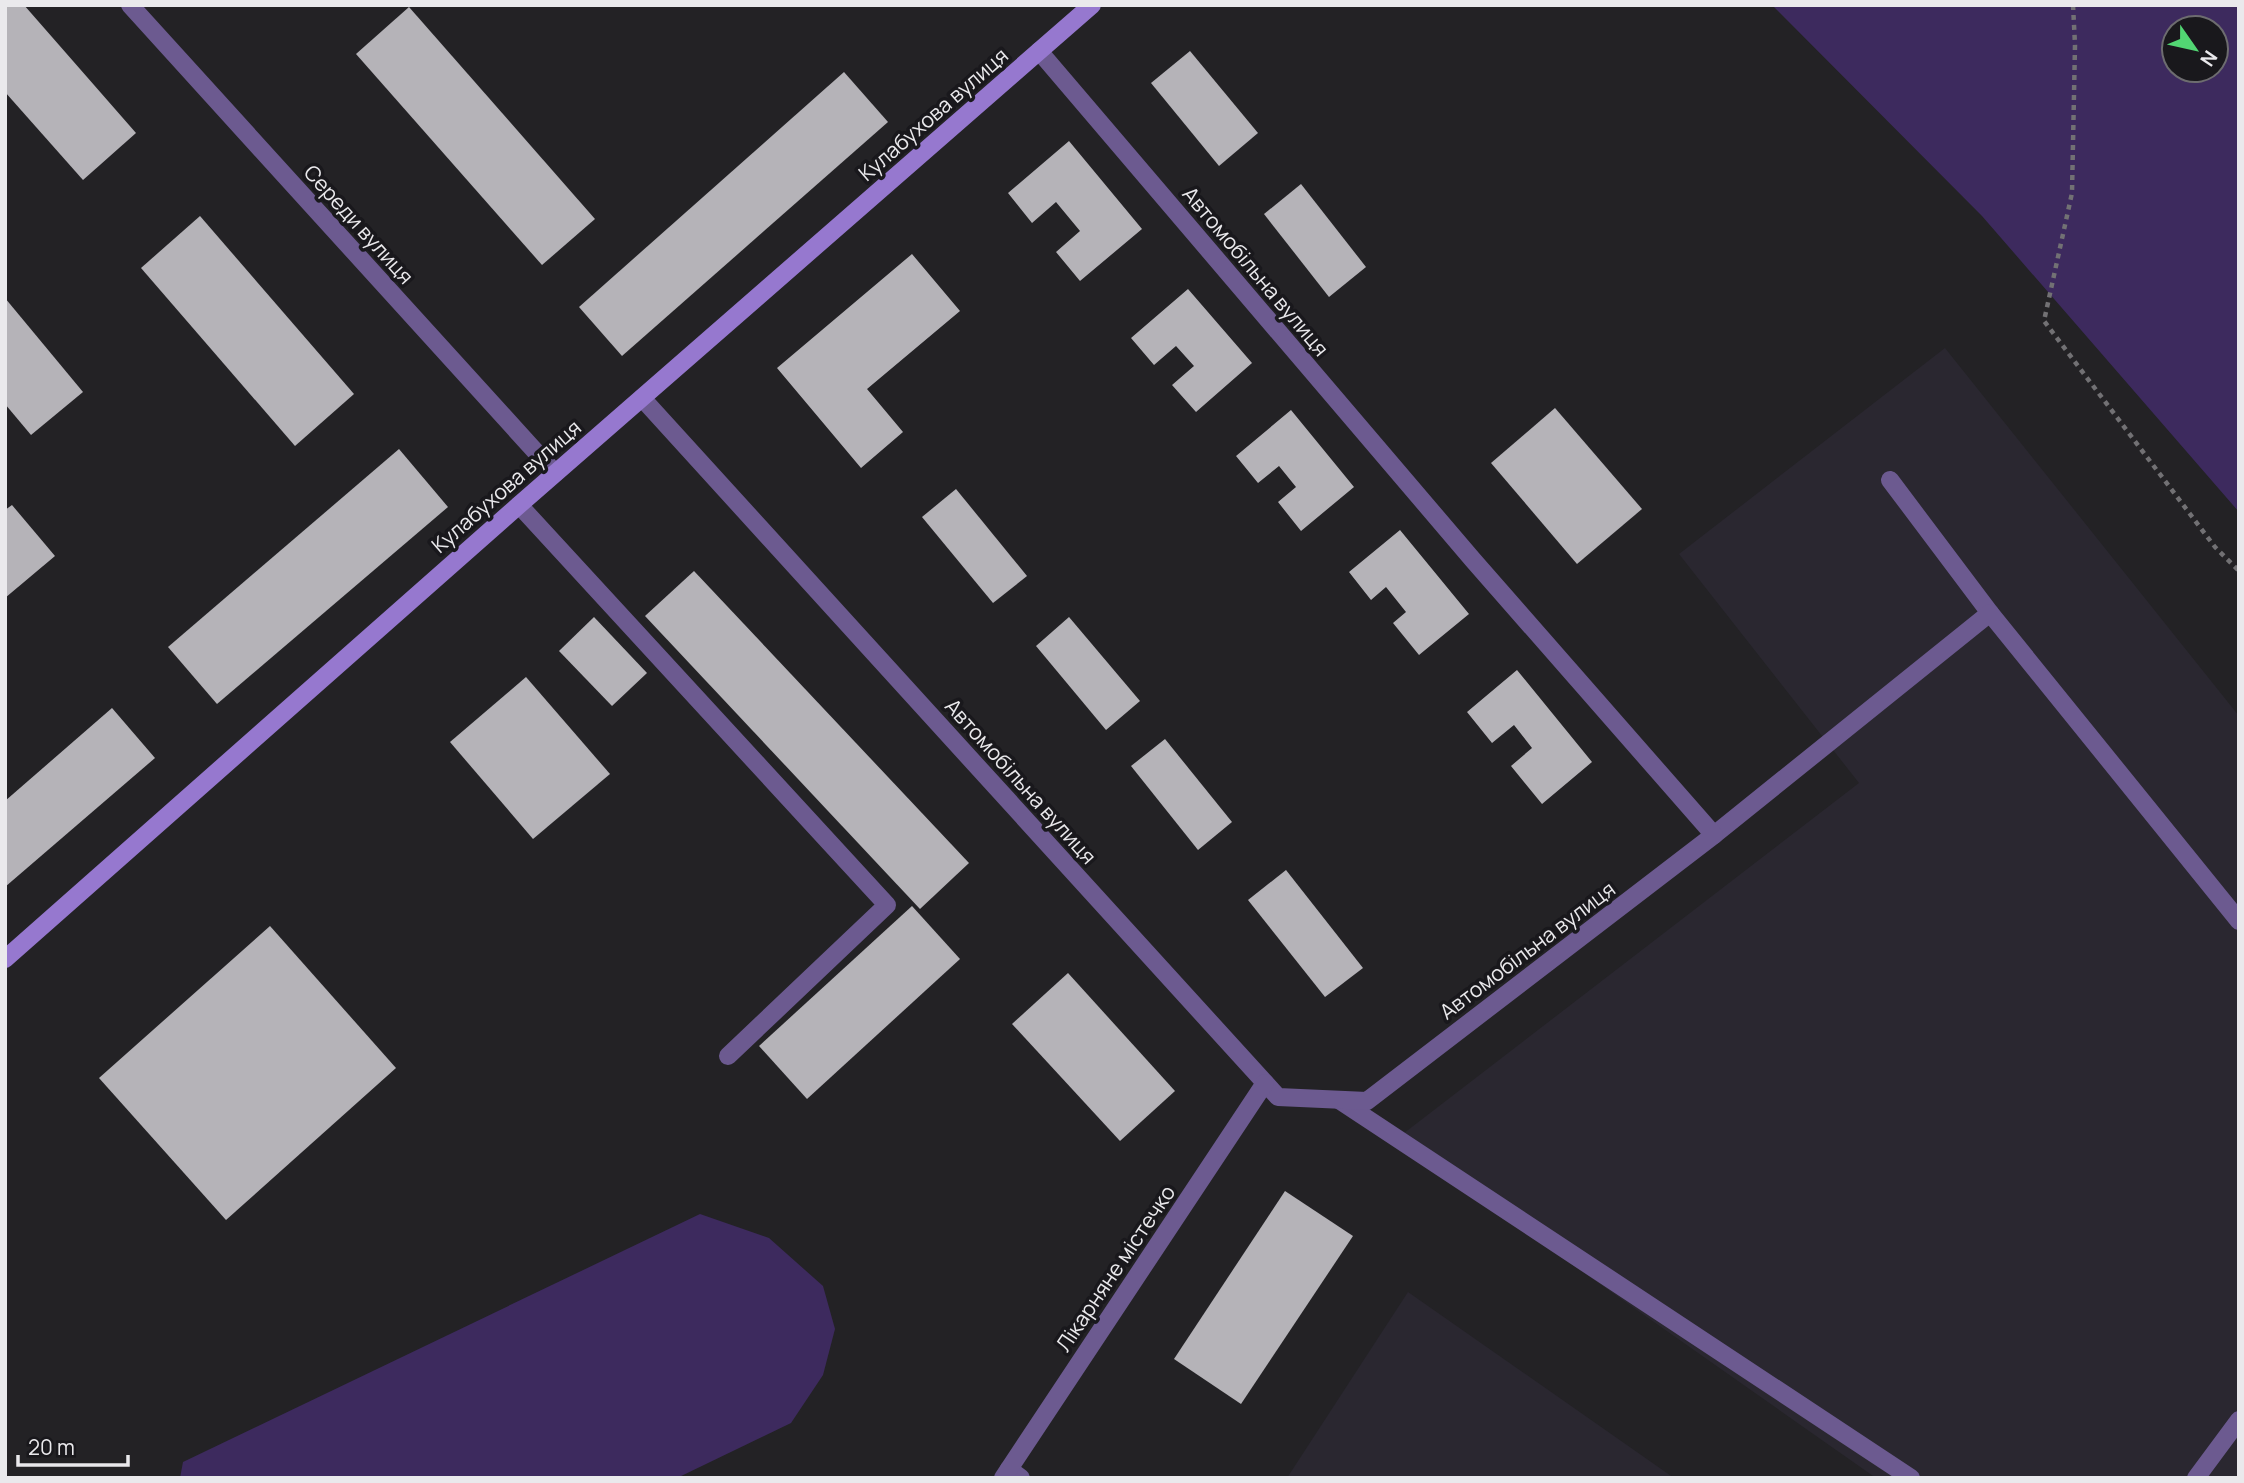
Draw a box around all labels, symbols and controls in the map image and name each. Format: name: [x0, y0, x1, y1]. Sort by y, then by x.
north arrow: [2160, 14, 2230, 84]
street label: Кулабухова вулиця: [852, 41, 1014, 187]
text: N: [2194, 46, 2224, 71]
street label: Середи вулиця: [298, 158, 420, 290]
street label: Автомобільна вулиця: [1177, 180, 1335, 362]
street label: Кулабухова вулиця: [425, 413, 587, 559]
street label: Автомобільна вулиця: [939, 692, 1103, 870]
street label: Автомобільна вулиця: [1433, 875, 1621, 1025]
street label: Лікарняне містечко: [1049, 1179, 1181, 1357]
scale bar: [18, 1424, 128, 1468]
text: 20 m: [28, 1433, 75, 1461]

